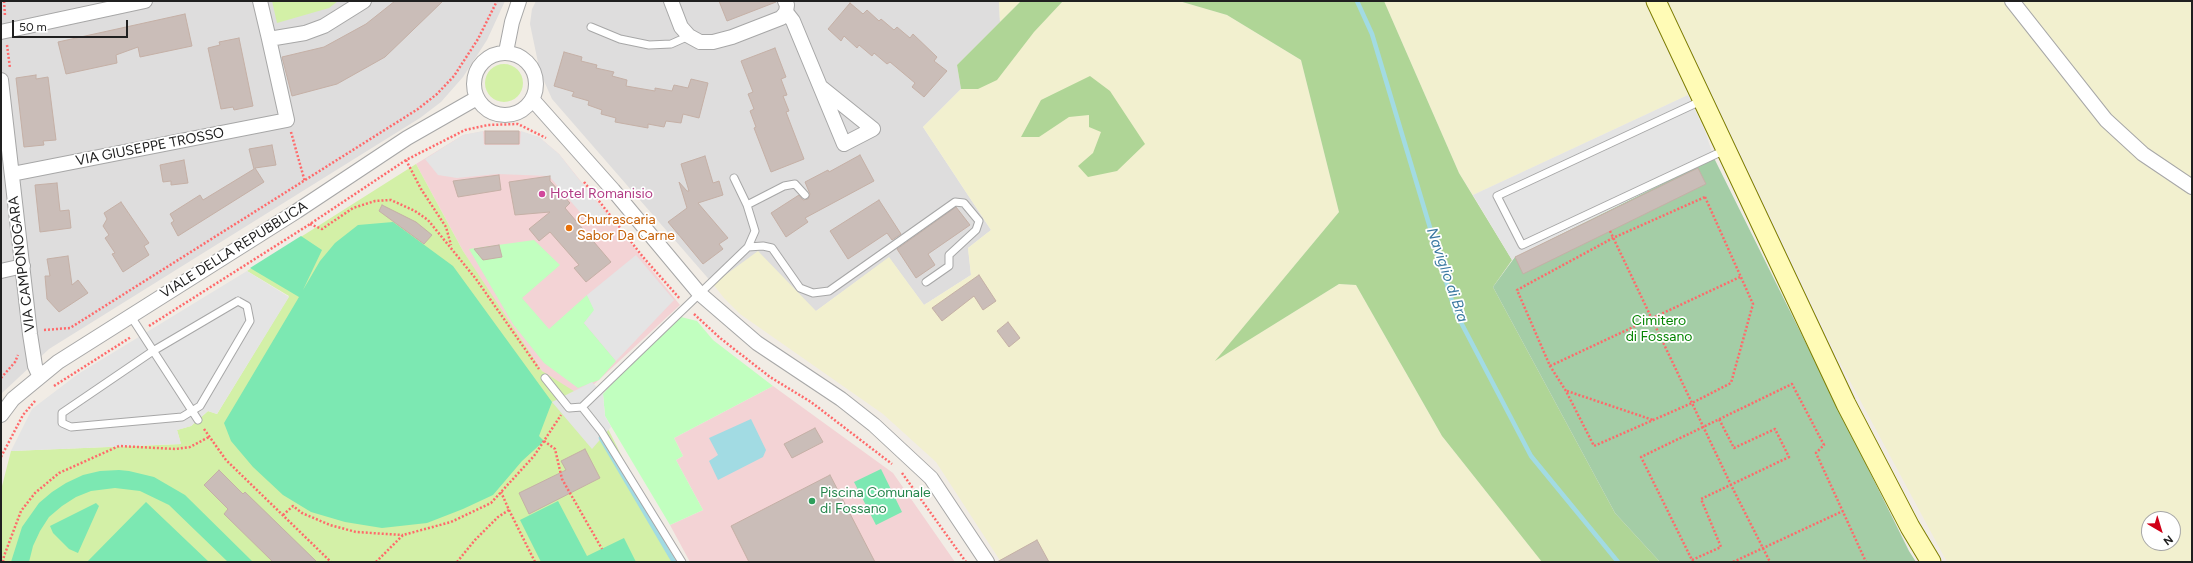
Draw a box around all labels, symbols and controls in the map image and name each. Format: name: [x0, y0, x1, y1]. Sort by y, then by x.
scale bar: [14, 12, 130, 38]
text: 50 m: [19, 20, 47, 34]
street label: VIA GIUSEPPE TROSSO: [74, 124, 226, 170]
place label: Hotel Romanisio: [550, 186, 653, 202]
marker: Hotel Romanisio: [537, 189, 547, 199]
street label: VIA CAMPONOGARA: [5, 195, 39, 333]
street label: VIALE DELLA REPUBBLICA: [157, 198, 311, 302]
place label: Churrascaria Sabor Da Carne: [577, 212, 675, 244]
marker: Churrascaria Sabor Da Carne: [564, 223, 574, 233]
water label: Naviglio di Bra: [1422, 225, 1472, 325]
park label: Cimitero di Fossano: [1626, 313, 1692, 346]
place label: Piscina Comunale di Fossano: [820, 485, 931, 518]
marker: Piscina Comunale di Fossano: [807, 496, 817, 506]
north arrow: [2141, 511, 2181, 551]
text: N: [2161, 532, 2175, 548]

